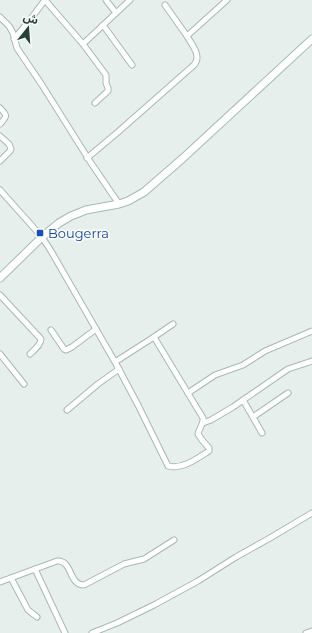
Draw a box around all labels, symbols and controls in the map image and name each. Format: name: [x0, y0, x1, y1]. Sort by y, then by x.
north arrow: [8, 8, 48, 48]
text: ش: [22, 10, 40, 27]
place label: Bougerra: [48, 225, 109, 241]
marker: Bougerra: [35, 228, 45, 238]

